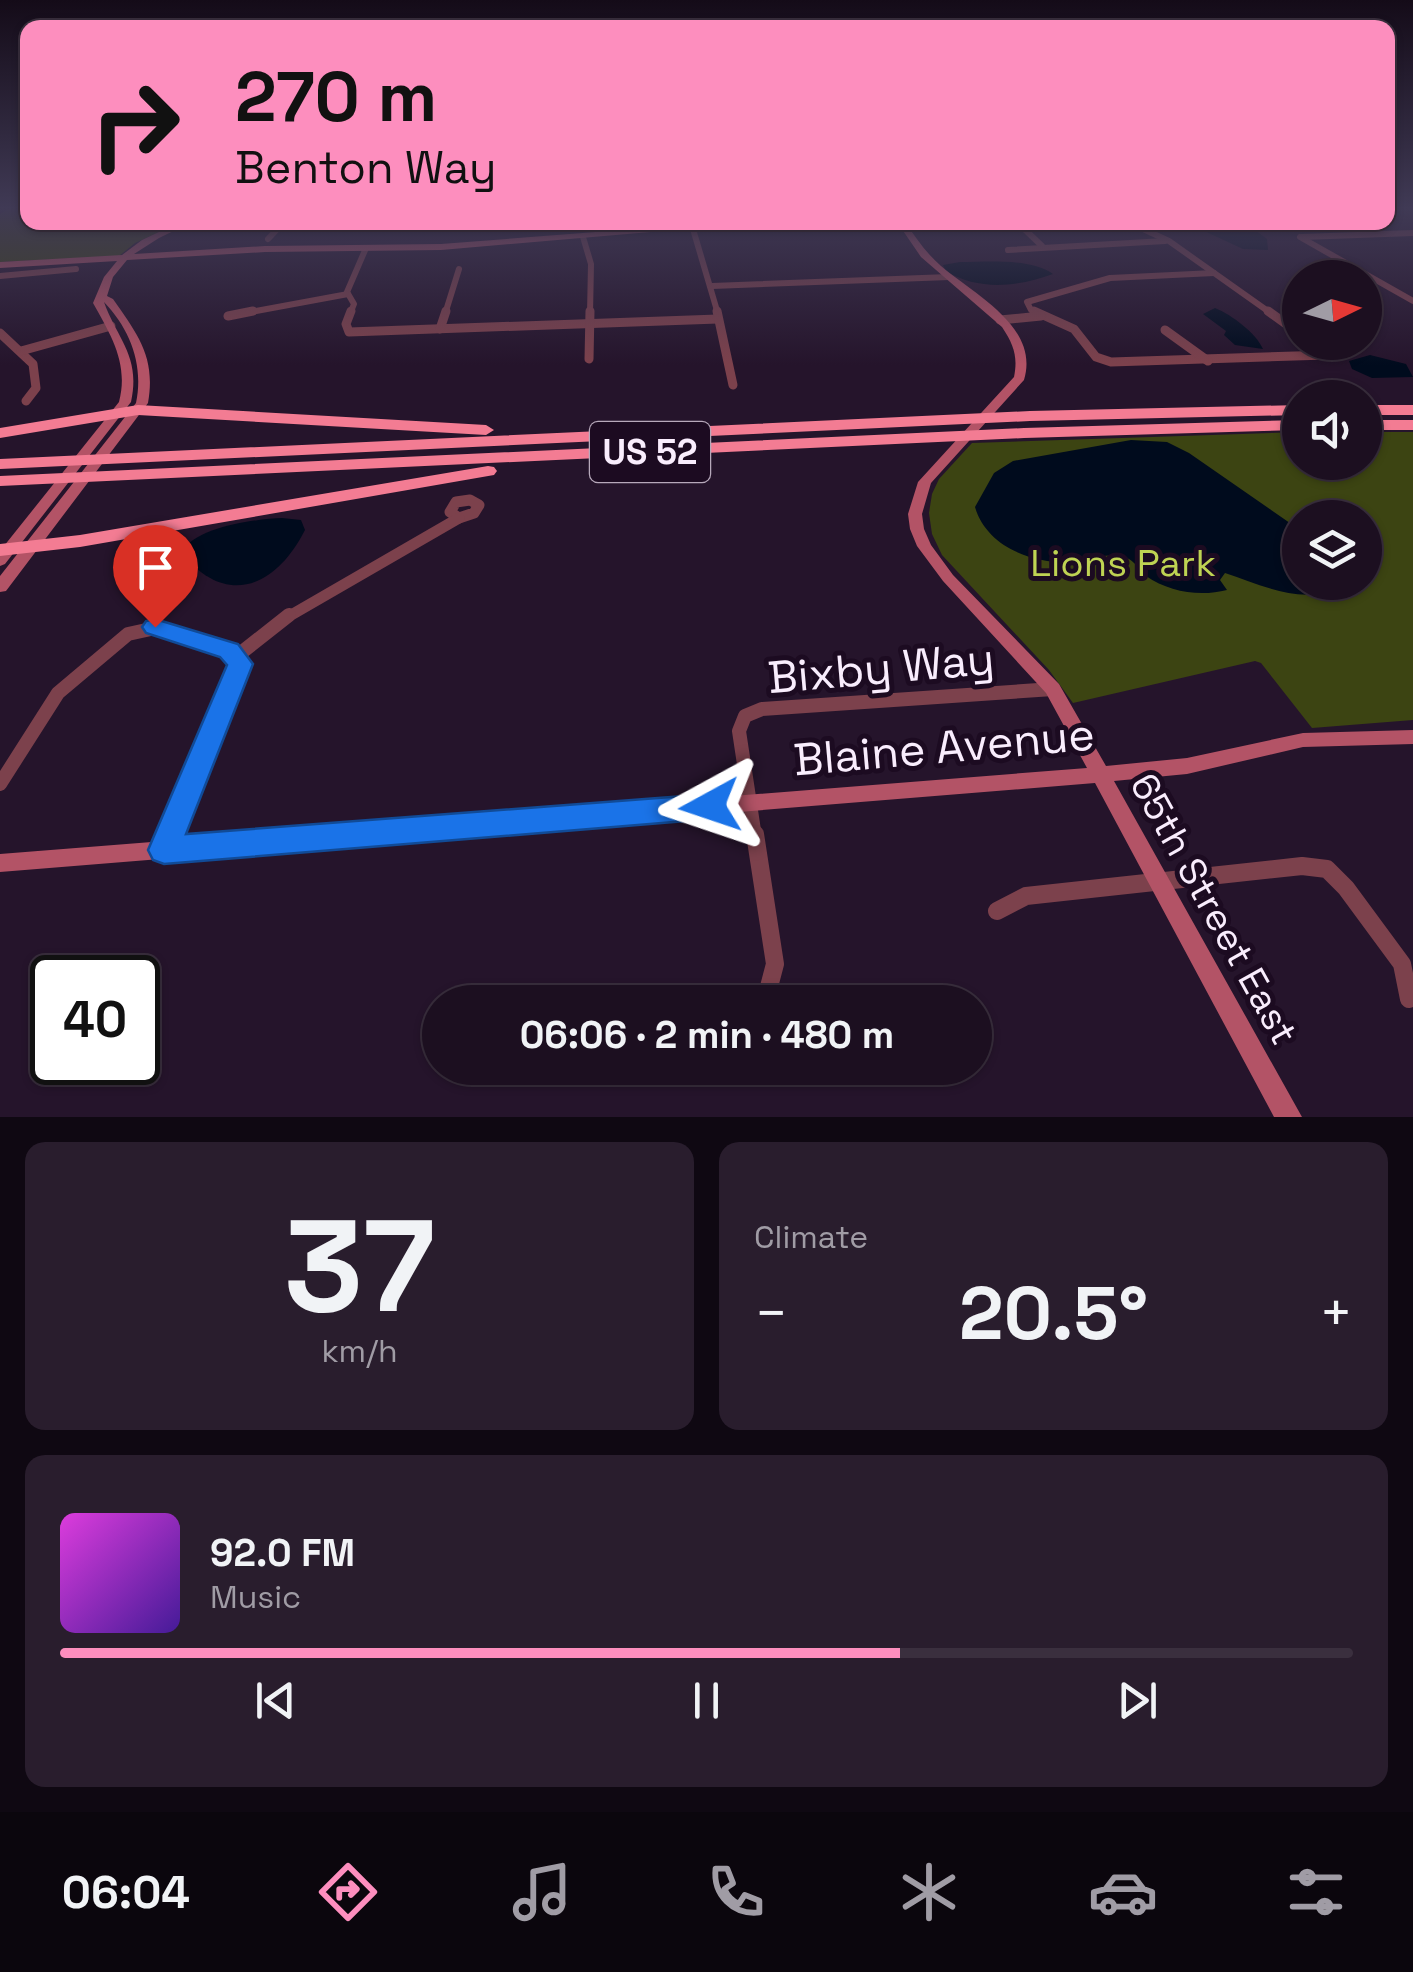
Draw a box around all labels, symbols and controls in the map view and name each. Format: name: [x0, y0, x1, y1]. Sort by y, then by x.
text: 270 m: [235, 52, 437, 141]
icon: right: [70, 60, 200, 190]
text: Benton Way: [235, 139, 497, 196]
north arrow: [1282, 260, 1382, 360]
map controls: [1282, 260, 1382, 600]
button: sound: [1282, 380, 1382, 480]
road number: US 52: [590, 422, 710, 482]
button: layers: [1282, 500, 1382, 600]
pin: [113, 525, 198, 628]
park label: Lions Park: [1030, 539, 1216, 587]
icon: arrive: [128, 540, 183, 595]
street label: Bixby Way: [765, 630, 997, 706]
street label: Blaine Avenue: [791, 705, 1097, 789]
position arrow: [658, 754, 762, 858]
street label: 65th Street East: [1120, 765, 1308, 1053]
speed limit sign: 40: [30, 955, 160, 1085]
text: 06:06 · 2 min · 480 m: [520, 1011, 894, 1059]
text: 37: [284, 1183, 435, 1349]
text: Climate: [754, 1217, 868, 1257]
text: 20.5°: [959, 1265, 1148, 1361]
text: −: [754, 1278, 788, 1348]
text: +: [1319, 1278, 1353, 1348]
text: km/h: [321, 1331, 398, 1371]
text: 92.0 FM: [210, 1529, 355, 1577]
text: Music: [210, 1577, 301, 1617]
icon: previous: [248, 1673, 303, 1728]
icon: pause: [679, 1673, 734, 1728]
icon: next: [1110, 1673, 1165, 1728]
icon: directions: [313, 1857, 383, 1927]
icon: music: [507, 1857, 577, 1927]
icon: phone: [701, 1857, 771, 1927]
icon: climate: [894, 1857, 964, 1927]
icon: car: [1088, 1857, 1158, 1927]
icon: filters: [1281, 1857, 1351, 1927]
text: 06:04: [62, 1864, 190, 1921]

